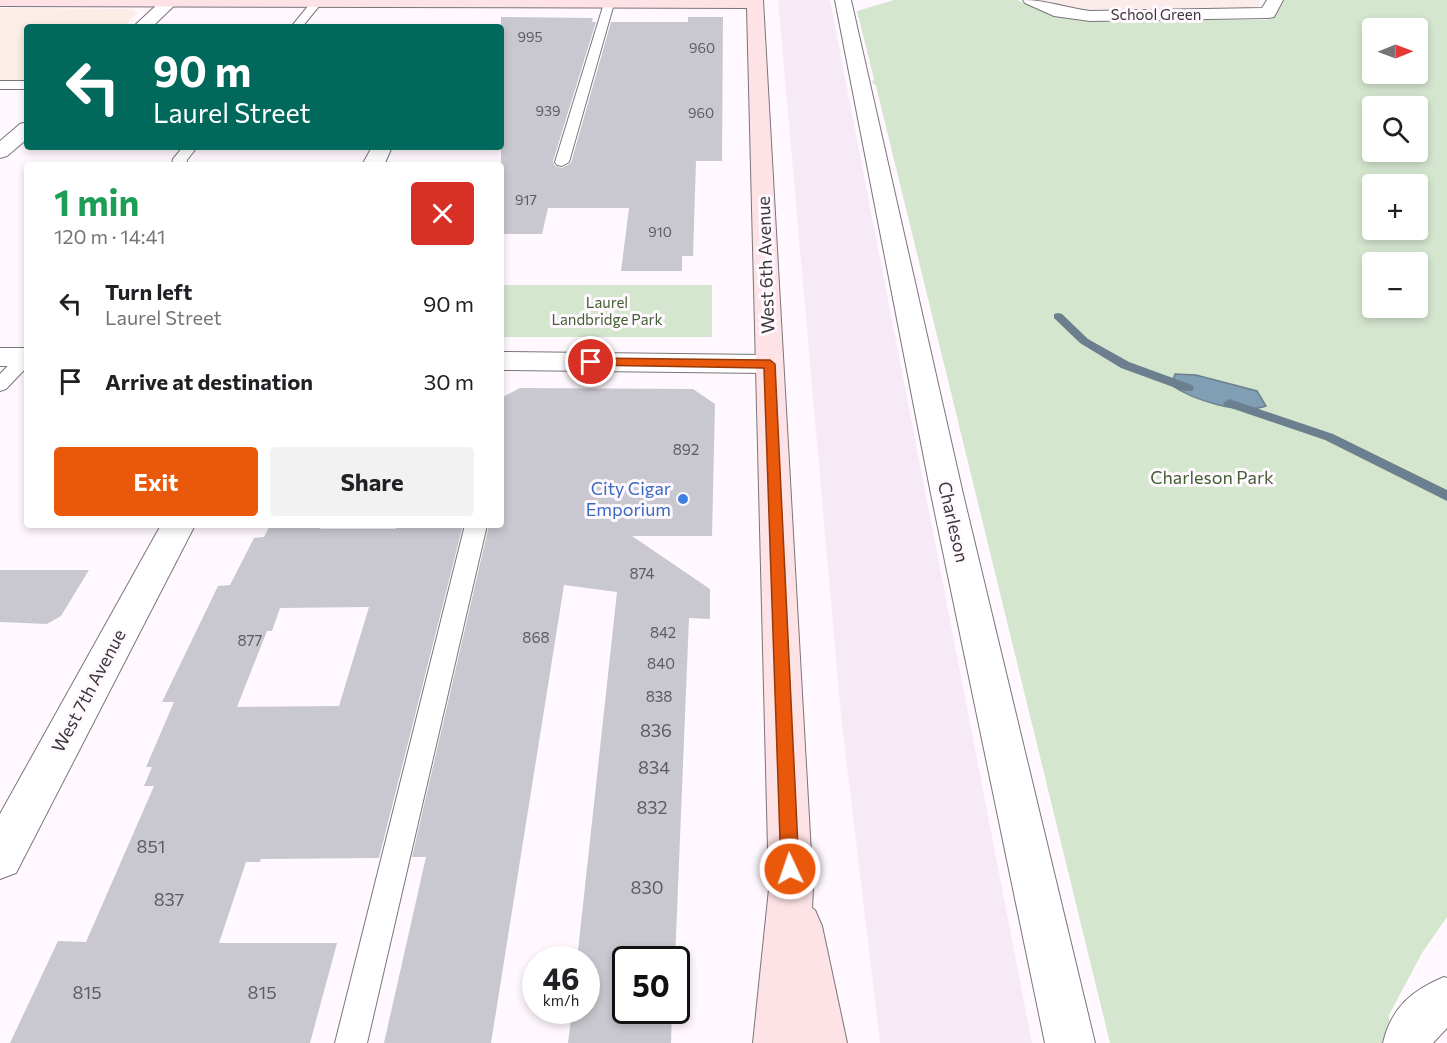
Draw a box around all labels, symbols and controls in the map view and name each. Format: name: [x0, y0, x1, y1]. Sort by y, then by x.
street label: School Green: [1111, 5, 1201, 23]
north arrow: [1362, 18, 1428, 84]
map controls: [1362, 18, 1428, 318]
house number: 995: [517, 28, 543, 45]
house number: 960: [689, 39, 715, 56]
text: 90 m: [153, 44, 252, 96]
icon: left: [54, 48, 132, 126]
text: Laurel Street: [153, 96, 311, 129]
button: search: [1362, 96, 1428, 162]
house number: 939: [536, 102, 560, 119]
house number: 960: [688, 104, 714, 121]
button: +: [1362, 174, 1428, 240]
text: 1 min: [54, 179, 139, 223]
button: close: [411, 182, 474, 245]
house number: 917: [515, 191, 537, 208]
street label: West 6th Avenue: [752, 196, 778, 334]
house number: 910: [648, 223, 672, 240]
text: 120 m · 14:41: [54, 224, 166, 248]
button: −: [1362, 252, 1428, 318]
text: Turn left: [105, 278, 192, 305]
icon: left: [54, 287, 87, 320]
text: 90 m: [423, 290, 474, 317]
park label: Laurel Landbridge Park: [551, 293, 663, 328]
text: Laurel Street: [105, 305, 222, 329]
pin: [565, 336, 616, 387]
icon: arrive: [574, 345, 607, 378]
icon: arrive: [54, 365, 87, 398]
text: Arrive at destination: [105, 368, 313, 395]
text: 30 m: [424, 368, 474, 395]
house number: 892: [673, 440, 699, 458]
button: Exit: [54, 447, 258, 516]
button: Share: [270, 447, 474, 516]
park label: Charleson Park: [1150, 466, 1274, 488]
place label: City Cigar Emporium: [586, 477, 671, 520]
street label: Charleson: [934, 479, 974, 564]
marker: City Cigar Emporium: [676, 492, 690, 506]
house number: 874: [629, 564, 655, 582]
house number: 842: [650, 623, 676, 641]
street label: West 7th Avenue: [46, 625, 130, 756]
house number: 868: [522, 628, 550, 646]
house number: 877: [238, 631, 263, 649]
house number: 840: [647, 654, 675, 672]
house number: 838: [646, 687, 672, 705]
house number: 836: [640, 719, 672, 741]
house number: 834: [638, 756, 670, 778]
house number: 832: [636, 796, 668, 818]
house number: 851: [137, 835, 165, 857]
position arrow: [758, 837, 822, 901]
house number: 830: [631, 876, 663, 898]
house number: 837: [154, 888, 184, 910]
speed limit sign: 50: [612, 946, 690, 1024]
text: 46: [543, 959, 579, 996]
house number: 815: [73, 981, 101, 1003]
house number: 815: [248, 981, 276, 1003]
text: km/h: [543, 991, 579, 1009]

